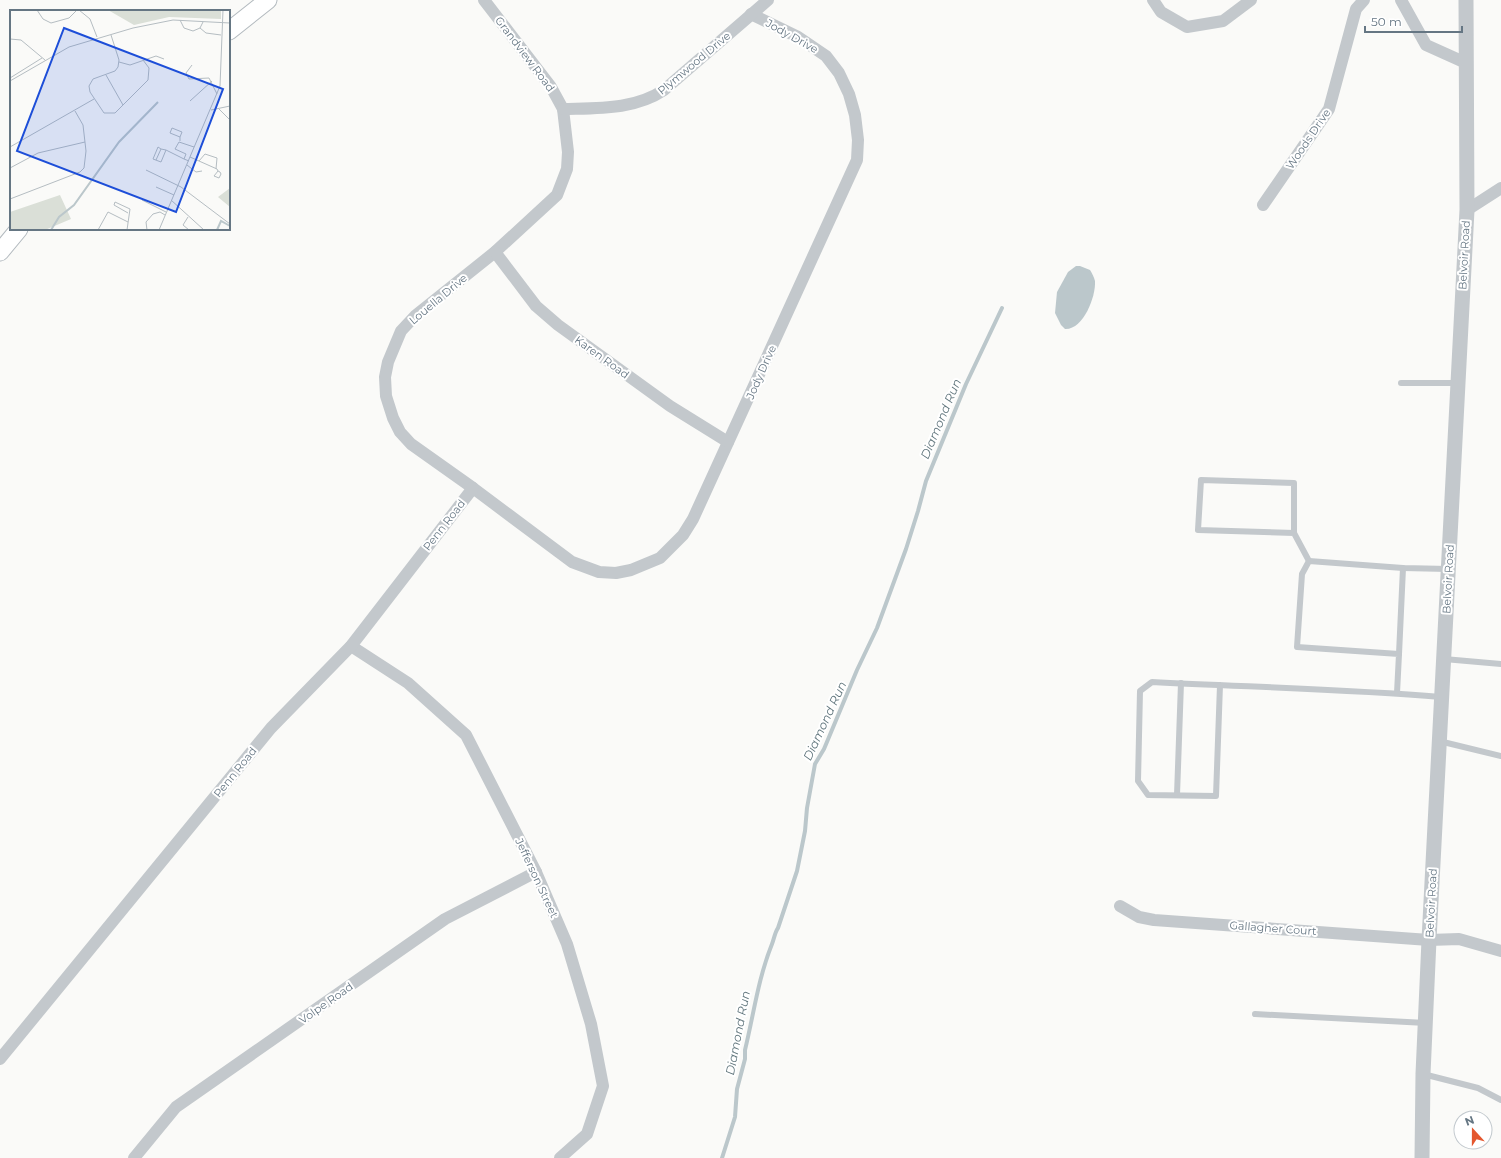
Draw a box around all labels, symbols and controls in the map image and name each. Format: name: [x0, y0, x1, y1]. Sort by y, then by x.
scale bar: [1365, 8, 1462, 34]
inset map: [10, 10, 230, 230]
street label: Grandview Road: [492, 14, 558, 94]
text: 50 m: [1371, 14, 1402, 29]
street label: Jody Drive: [763, 15, 821, 56]
street label: Plymwood Drive: [655, 28, 734, 98]
street label: Woods Drive: [1283, 106, 1334, 172]
street label: Belvoir Road: [1455, 220, 1473, 290]
street label: Louella Drive: [406, 270, 470, 327]
street label: Karen Road: [572, 332, 632, 382]
street label: Jody Drive: [743, 343, 779, 402]
water label: Diamond Run: [917, 376, 964, 461]
street label: Penn Road: [420, 497, 468, 553]
street label: Belvoir Road: [1439, 544, 1457, 614]
water label: Diamond Run: [800, 679, 849, 763]
street label: Penn Road: [210, 744, 260, 800]
street label: Jefferson Street: [512, 835, 562, 921]
street label: Belvoir Road: [1422, 868, 1440, 938]
street label: Gallagher Court: [1229, 918, 1318, 938]
street label: Volpe Road: [296, 979, 356, 1027]
water label: Diamond Run: [722, 989, 753, 1076]
north arrow: [1453, 1110, 1493, 1150]
text: N: [1463, 1113, 1476, 1129]

